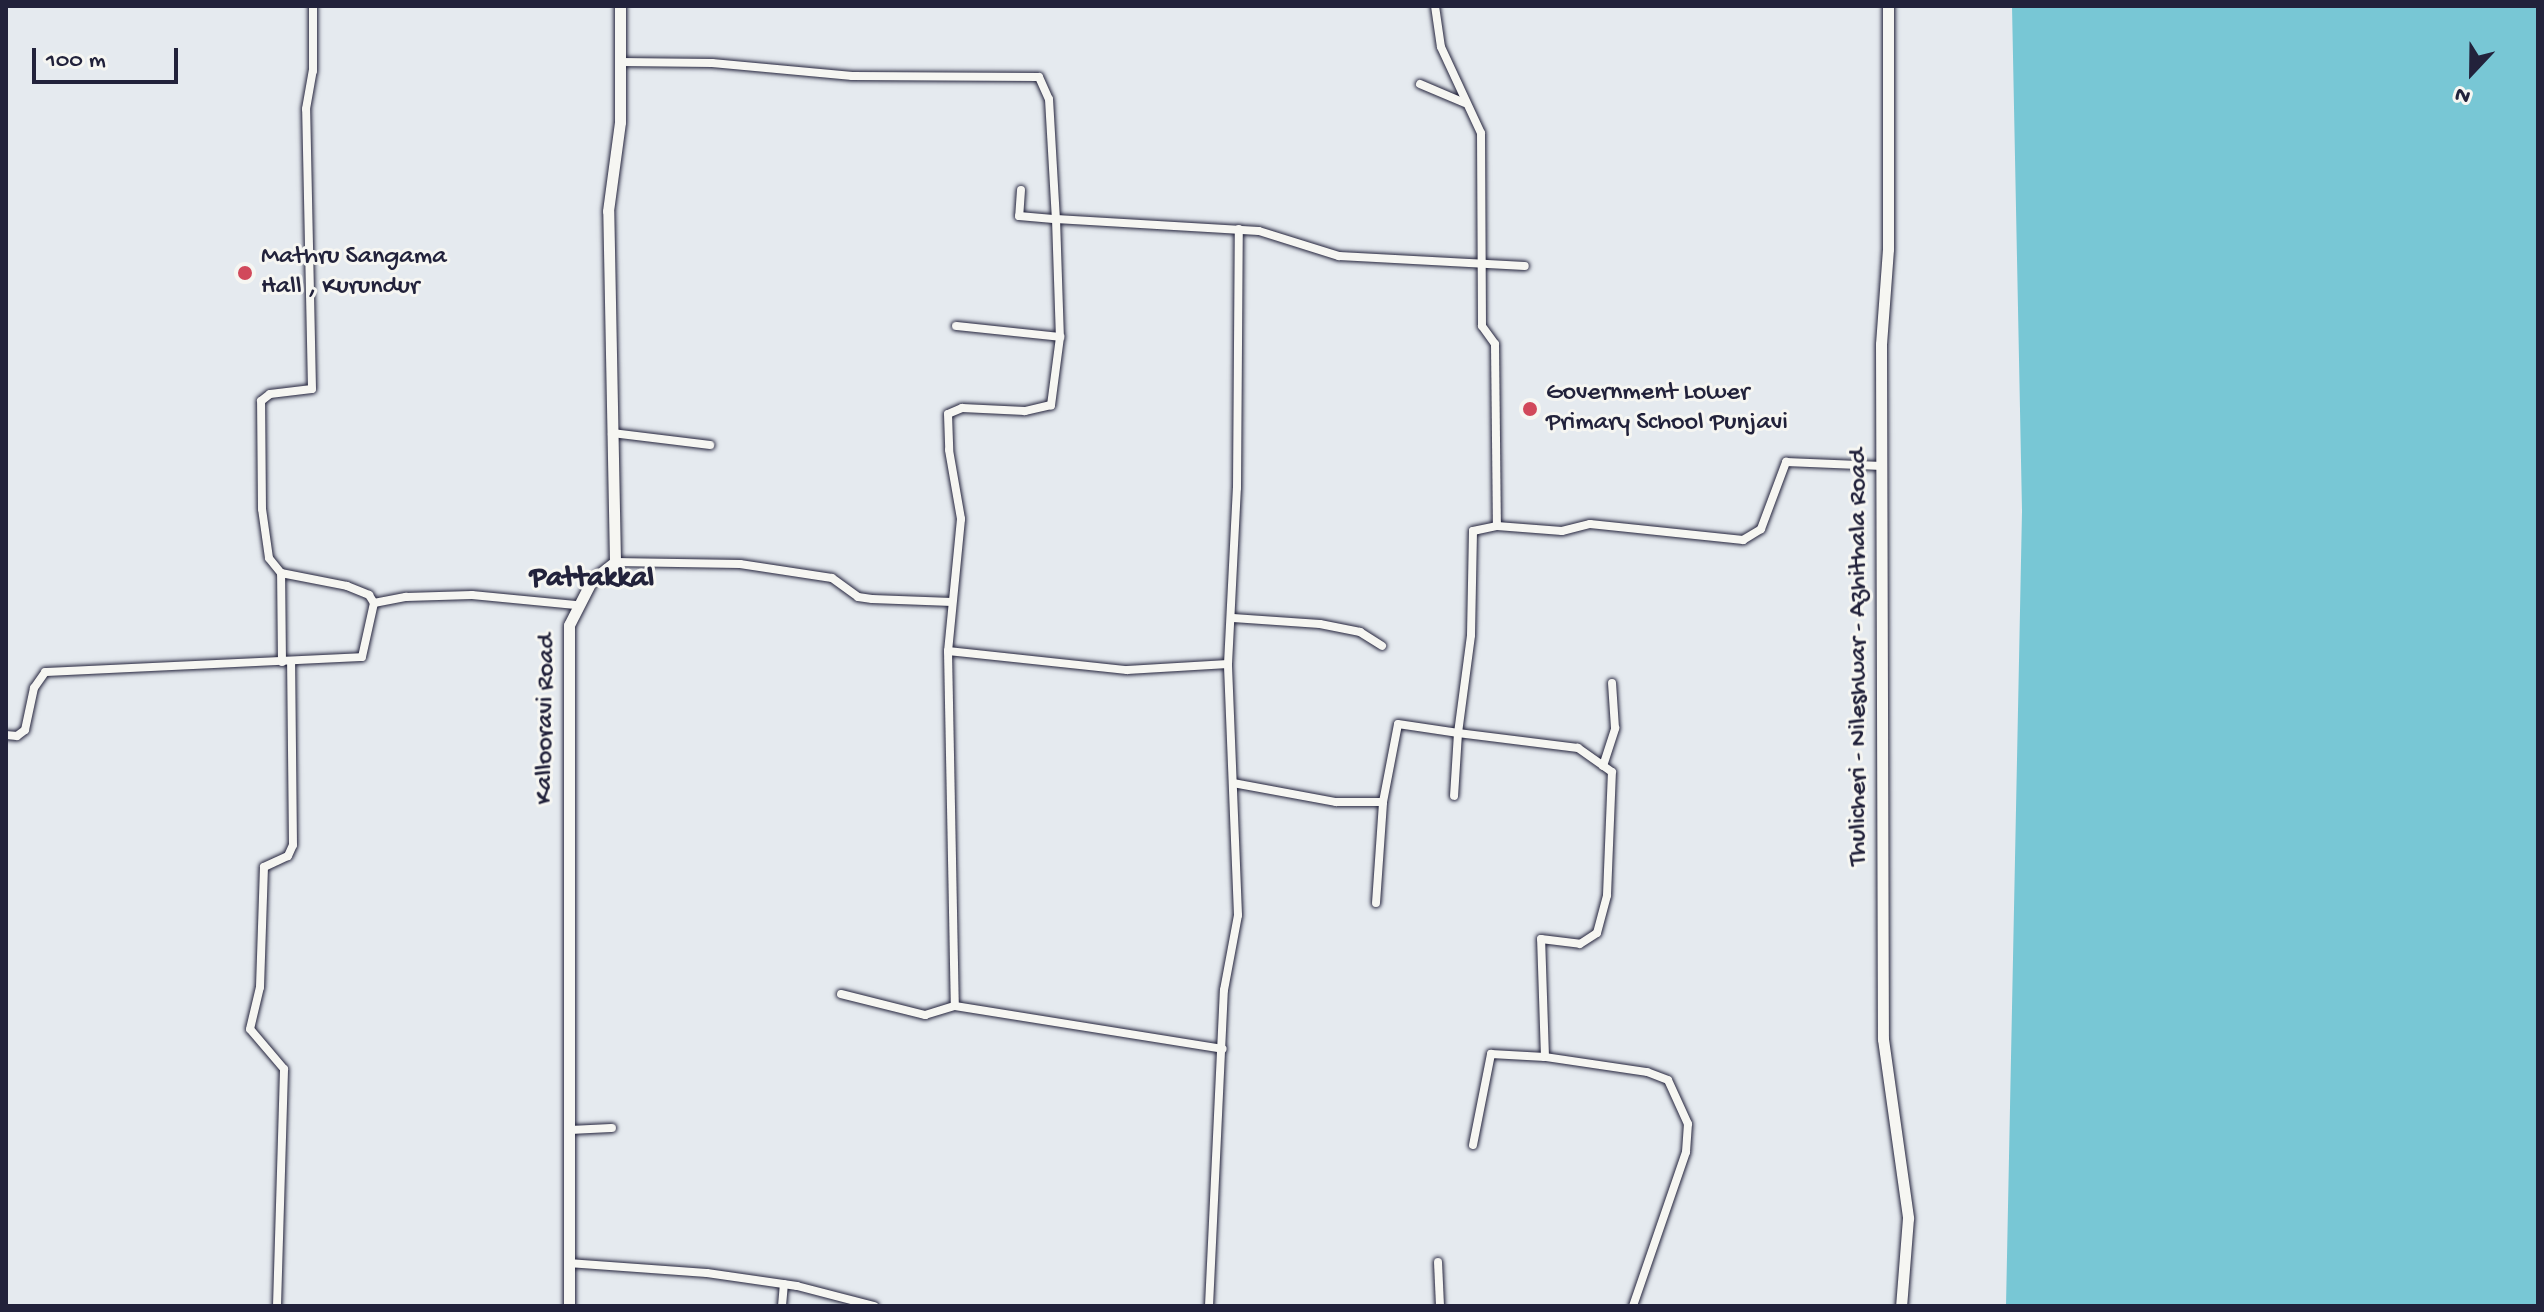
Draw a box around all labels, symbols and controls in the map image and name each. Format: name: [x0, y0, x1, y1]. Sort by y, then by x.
scale bar: [36, 32, 182, 82]
north arrow: [2432, 32, 2512, 112]
text: 100 m: [46, 47, 106, 76]
text: N: [2451, 80, 2475, 109]
place label: Mathru Sangama Hall , Kurundur: [261, 242, 447, 304]
marker: Mathru Sangama Hall , Kurundur: [236, 264, 254, 282]
place label: Government Lower Primary School Punjavi: [1546, 378, 1788, 440]
marker: Government Lower Primary School Punjavi: [1521, 400, 1539, 418]
street label: Thulicheri - Nileshwar - Azhithala Road: [1844, 448, 1876, 866]
district label: Pattakkal: [530, 562, 654, 598]
street label: Kallooravi Road: [530, 633, 564, 805]

